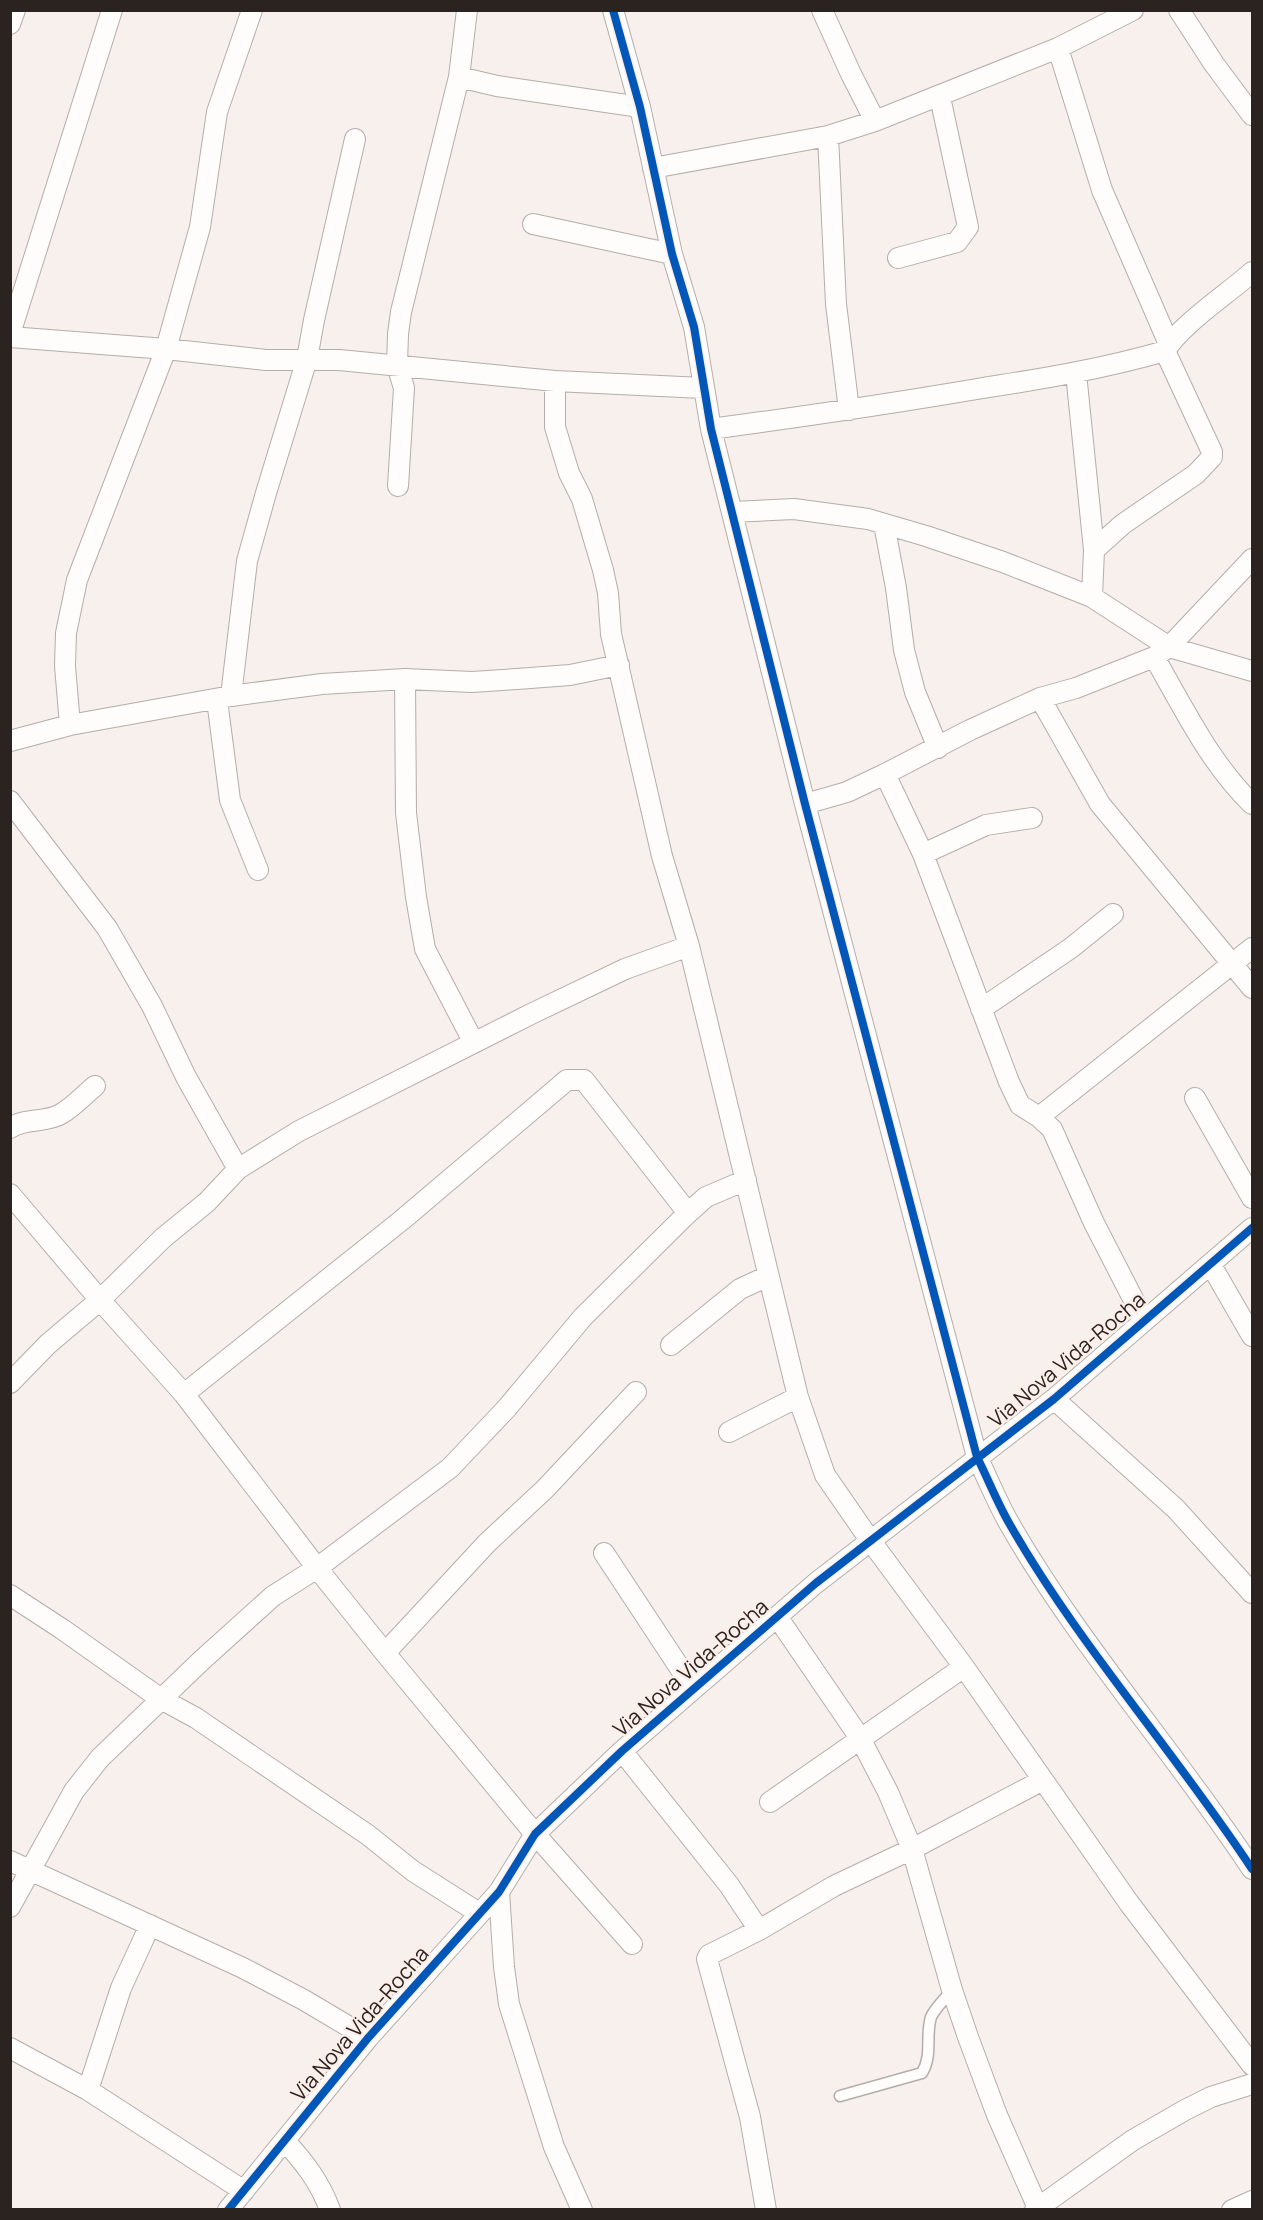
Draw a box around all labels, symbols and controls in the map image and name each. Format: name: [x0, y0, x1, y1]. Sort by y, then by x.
street label: Via Nova Vida-Rocha: [982, 1285, 1151, 1433]
street label: Via Nova Vida-Rocha: [607, 1592, 774, 1742]
street label: Via Nova Vida-Rocha: [284, 1940, 434, 2107]

